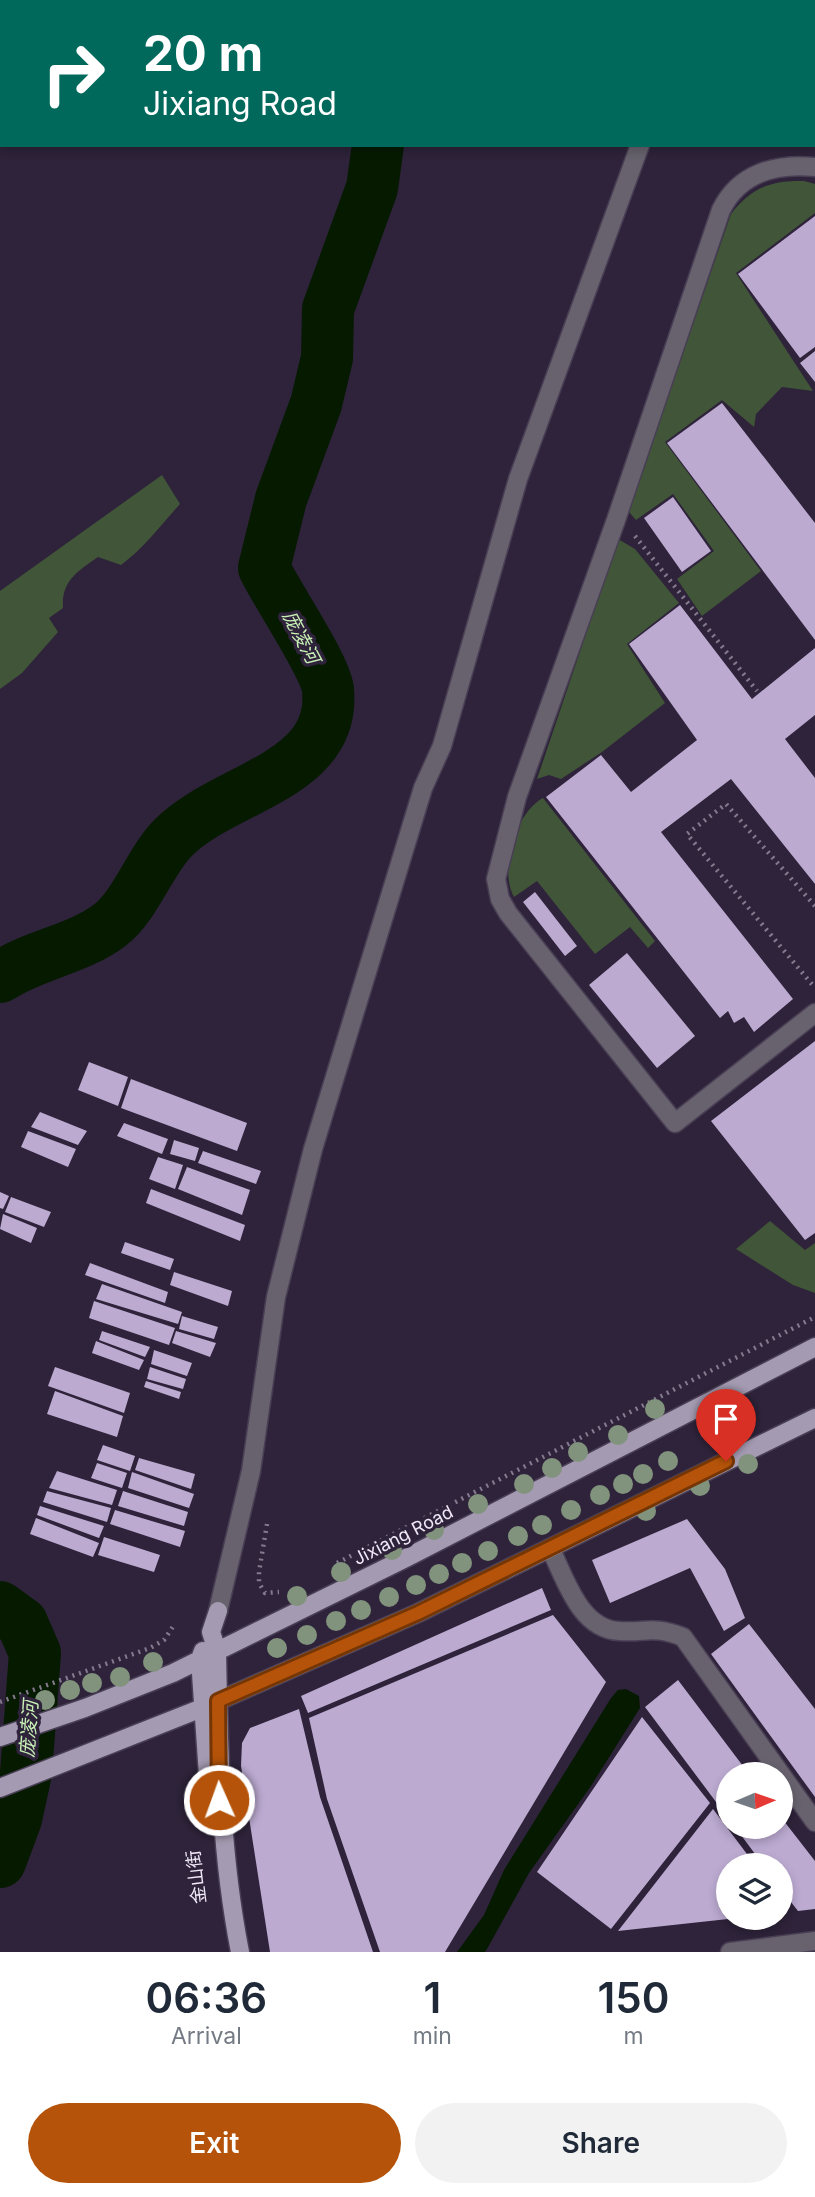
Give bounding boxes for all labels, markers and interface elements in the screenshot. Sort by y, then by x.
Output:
text: 20 m [143,24,263,83]
icon: right [28,28,119,119]
text: Jixiang Road [143,84,337,123]
water label: 庞凌河 [277,606,326,671]
pin [696,1389,756,1461]
icon: arrive [707,1400,745,1438]
street label: Jixiang Road [350,1501,456,1569]
water label: 庞凌河 [16,1696,43,1758]
north arrow [716,1762,793,1839]
map controls [716,1762,793,1930]
position arrow [182,1763,256,1837]
street label: 金山街 [182,1849,210,1905]
button: layers [716,1853,793,1930]
text: 06:36 [146,1972,267,2023]
text: 1 [423,1972,441,2023]
text: 150 [598,1972,669,2023]
text: Arrival [171,2022,242,2050]
text: min [413,2022,452,2050]
text: m [623,2022,644,2050]
button: Exit [28,2103,401,2183]
button: Share [415,2103,787,2183]

